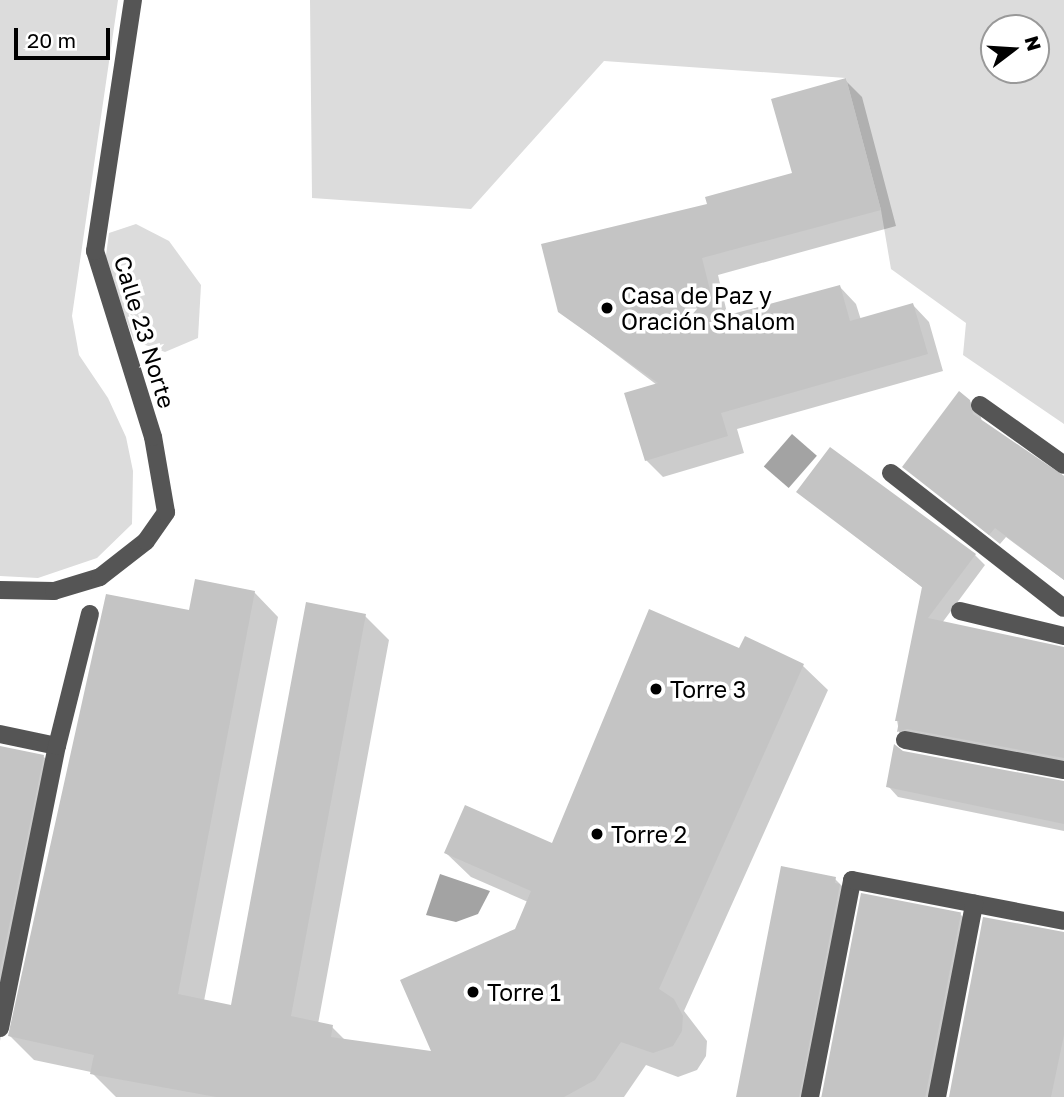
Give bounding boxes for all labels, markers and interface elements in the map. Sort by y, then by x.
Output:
scale bar [18,14,114,58]
north arrow [980,14,1050,84]
text: 20 m [27,27,76,53]
text: N [1021,33,1047,54]
street label: Calle 23 Norte [109,252,181,412]
place label: Casa de Paz y Oración Shalom [621,281,795,335]
marker: Casa de Paz y Oración Shalom [599,300,615,316]
place label: Torre 3 [670,675,746,703]
marker: Torre 3 [648,681,664,697]
place label: Torre 2 [611,820,687,848]
marker: Torre 2 [589,826,605,842]
place label: Torre 1 [487,978,561,1006]
marker: Torre 1 [465,984,481,1000]

